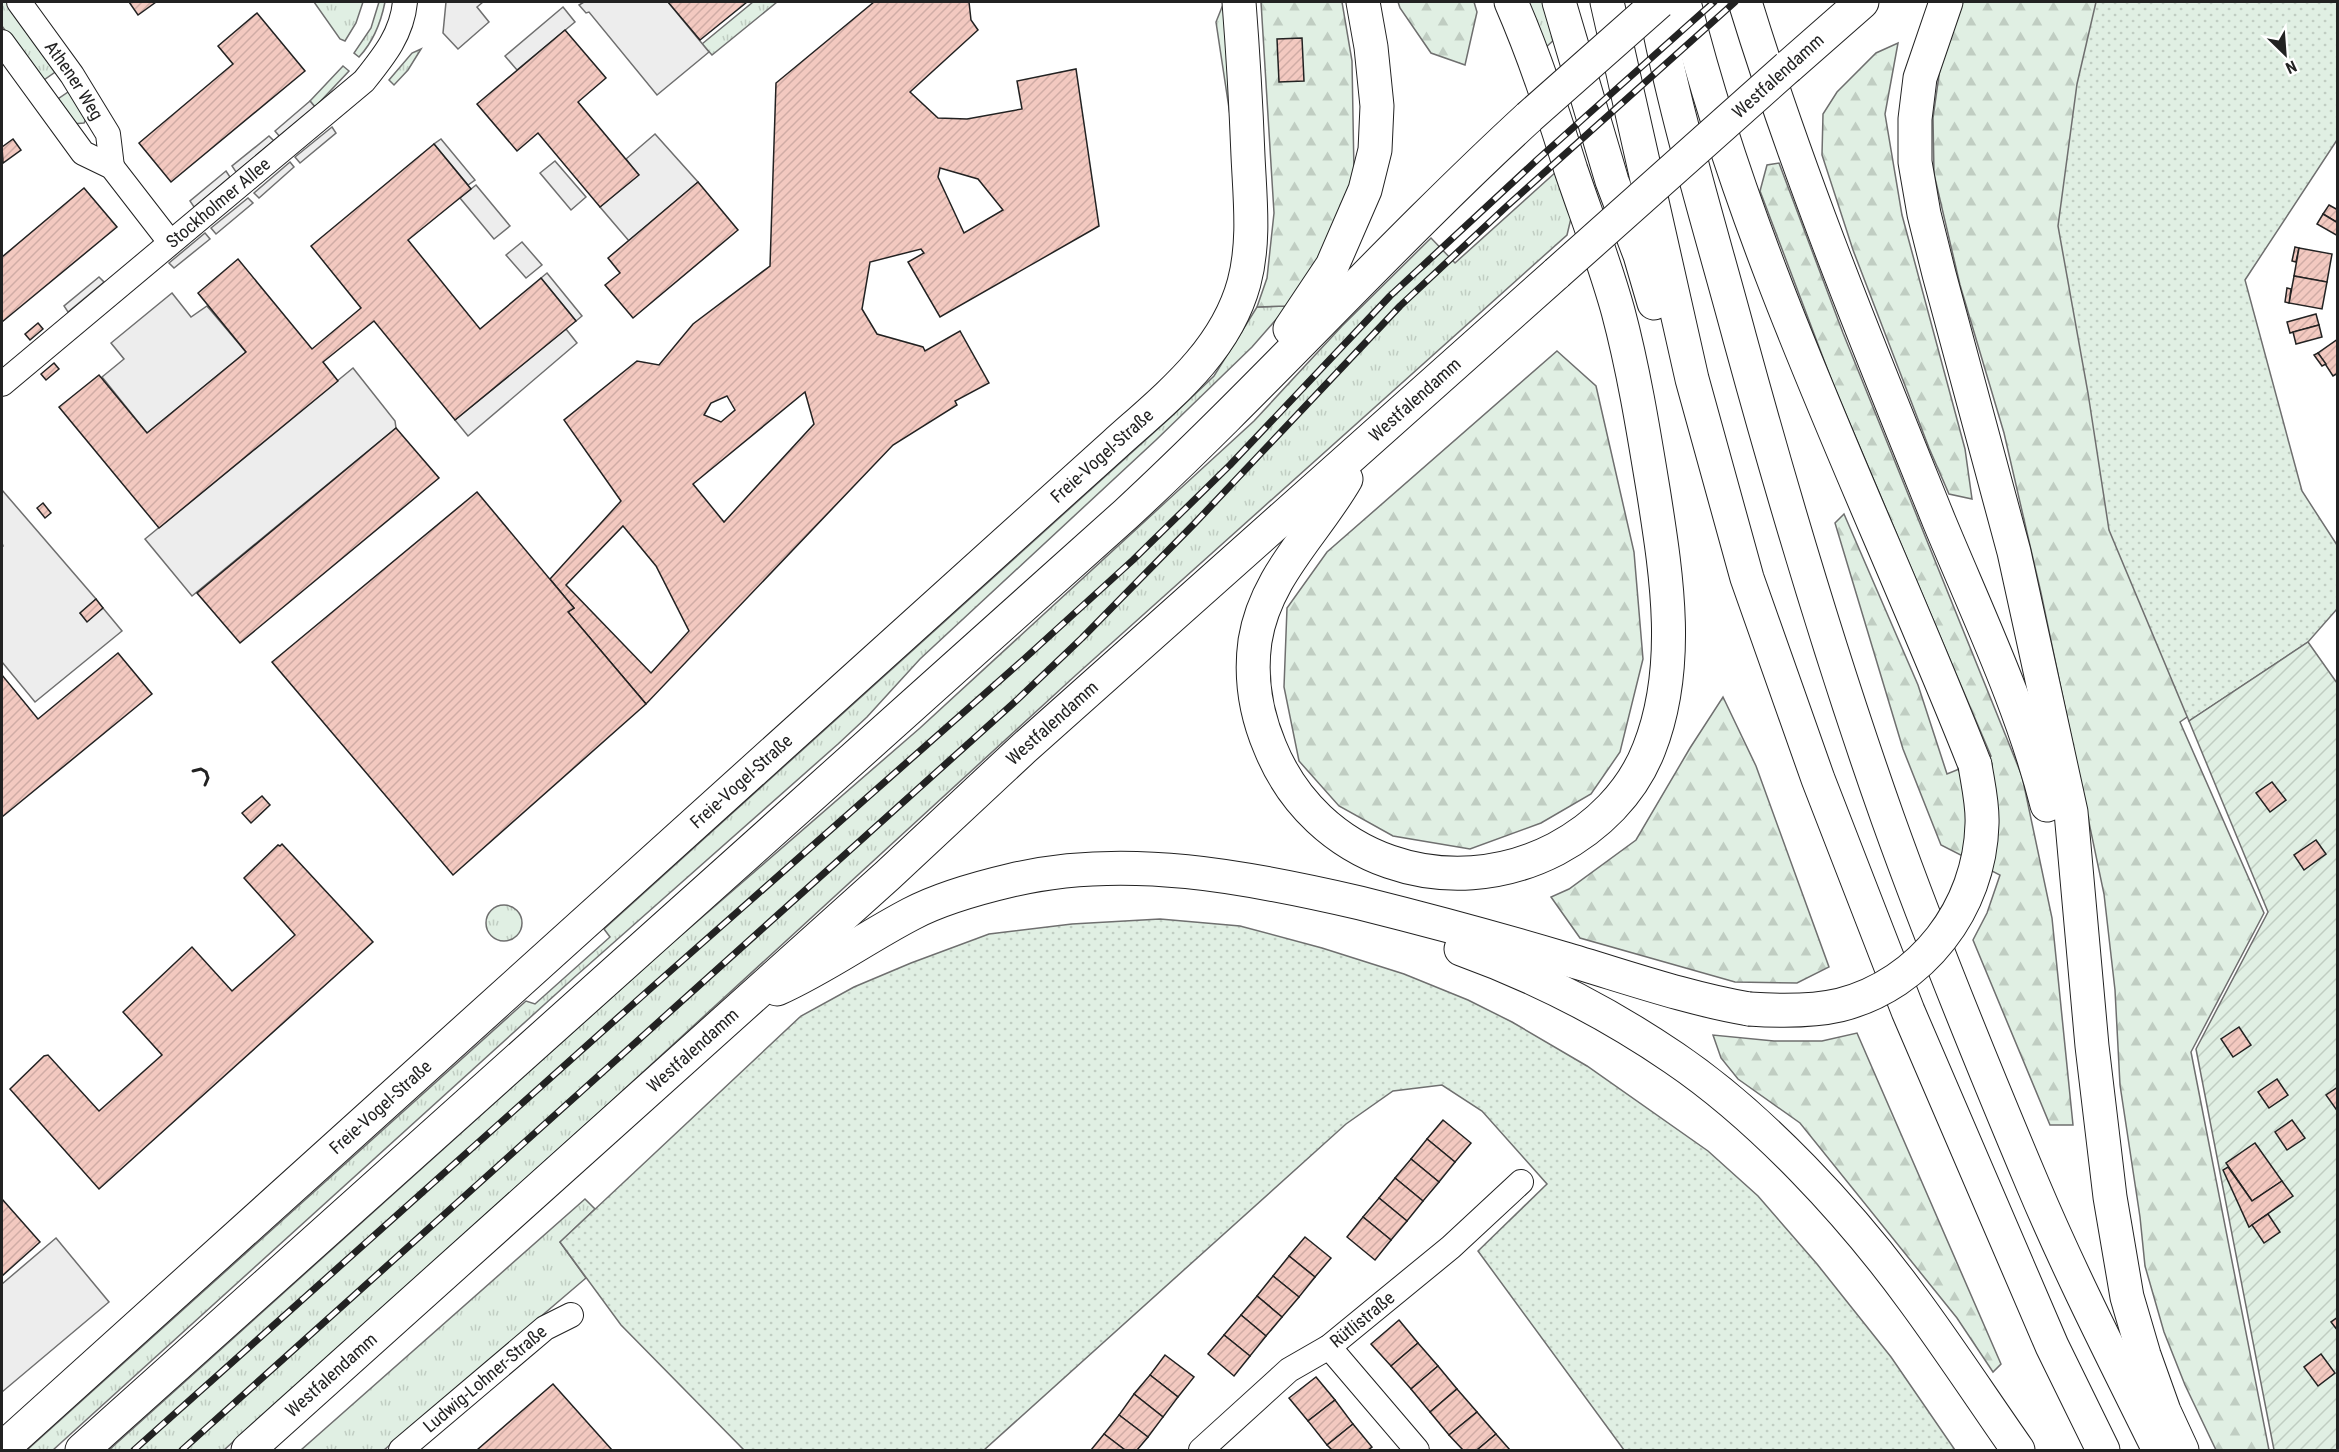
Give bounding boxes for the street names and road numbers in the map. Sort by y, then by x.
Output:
street label: Westfalendamm [1728,29,1828,122]
street label: Athener Weg [41,37,108,124]
street label: Stockholmer Allee [162,153,274,252]
street label: Westfalendamm [1364,353,1465,446]
street label: Freie-Vogel-Straße [1046,404,1157,507]
street label: Westfalendamm [1002,676,1102,769]
street label: Freie-Vogel-Straße [685,730,796,833]
street label: Westfalendamm [642,1003,743,1096]
street label: Freie-Vogel-Straße [325,1055,436,1158]
street label: Rütlistraße [1325,1287,1398,1352]
street label: Ludwig-Lohner-Straße [419,1320,550,1437]
street label: Westfalendamm [281,1328,381,1421]

